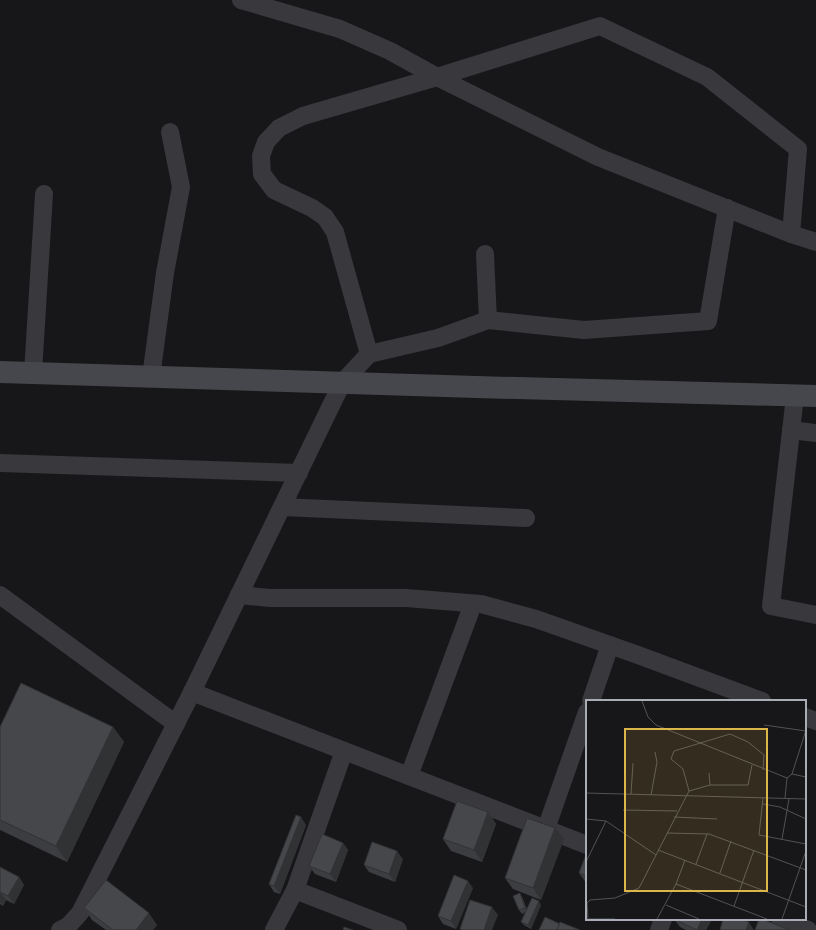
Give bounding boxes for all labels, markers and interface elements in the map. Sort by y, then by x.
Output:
inset map [586,700,806,920]

